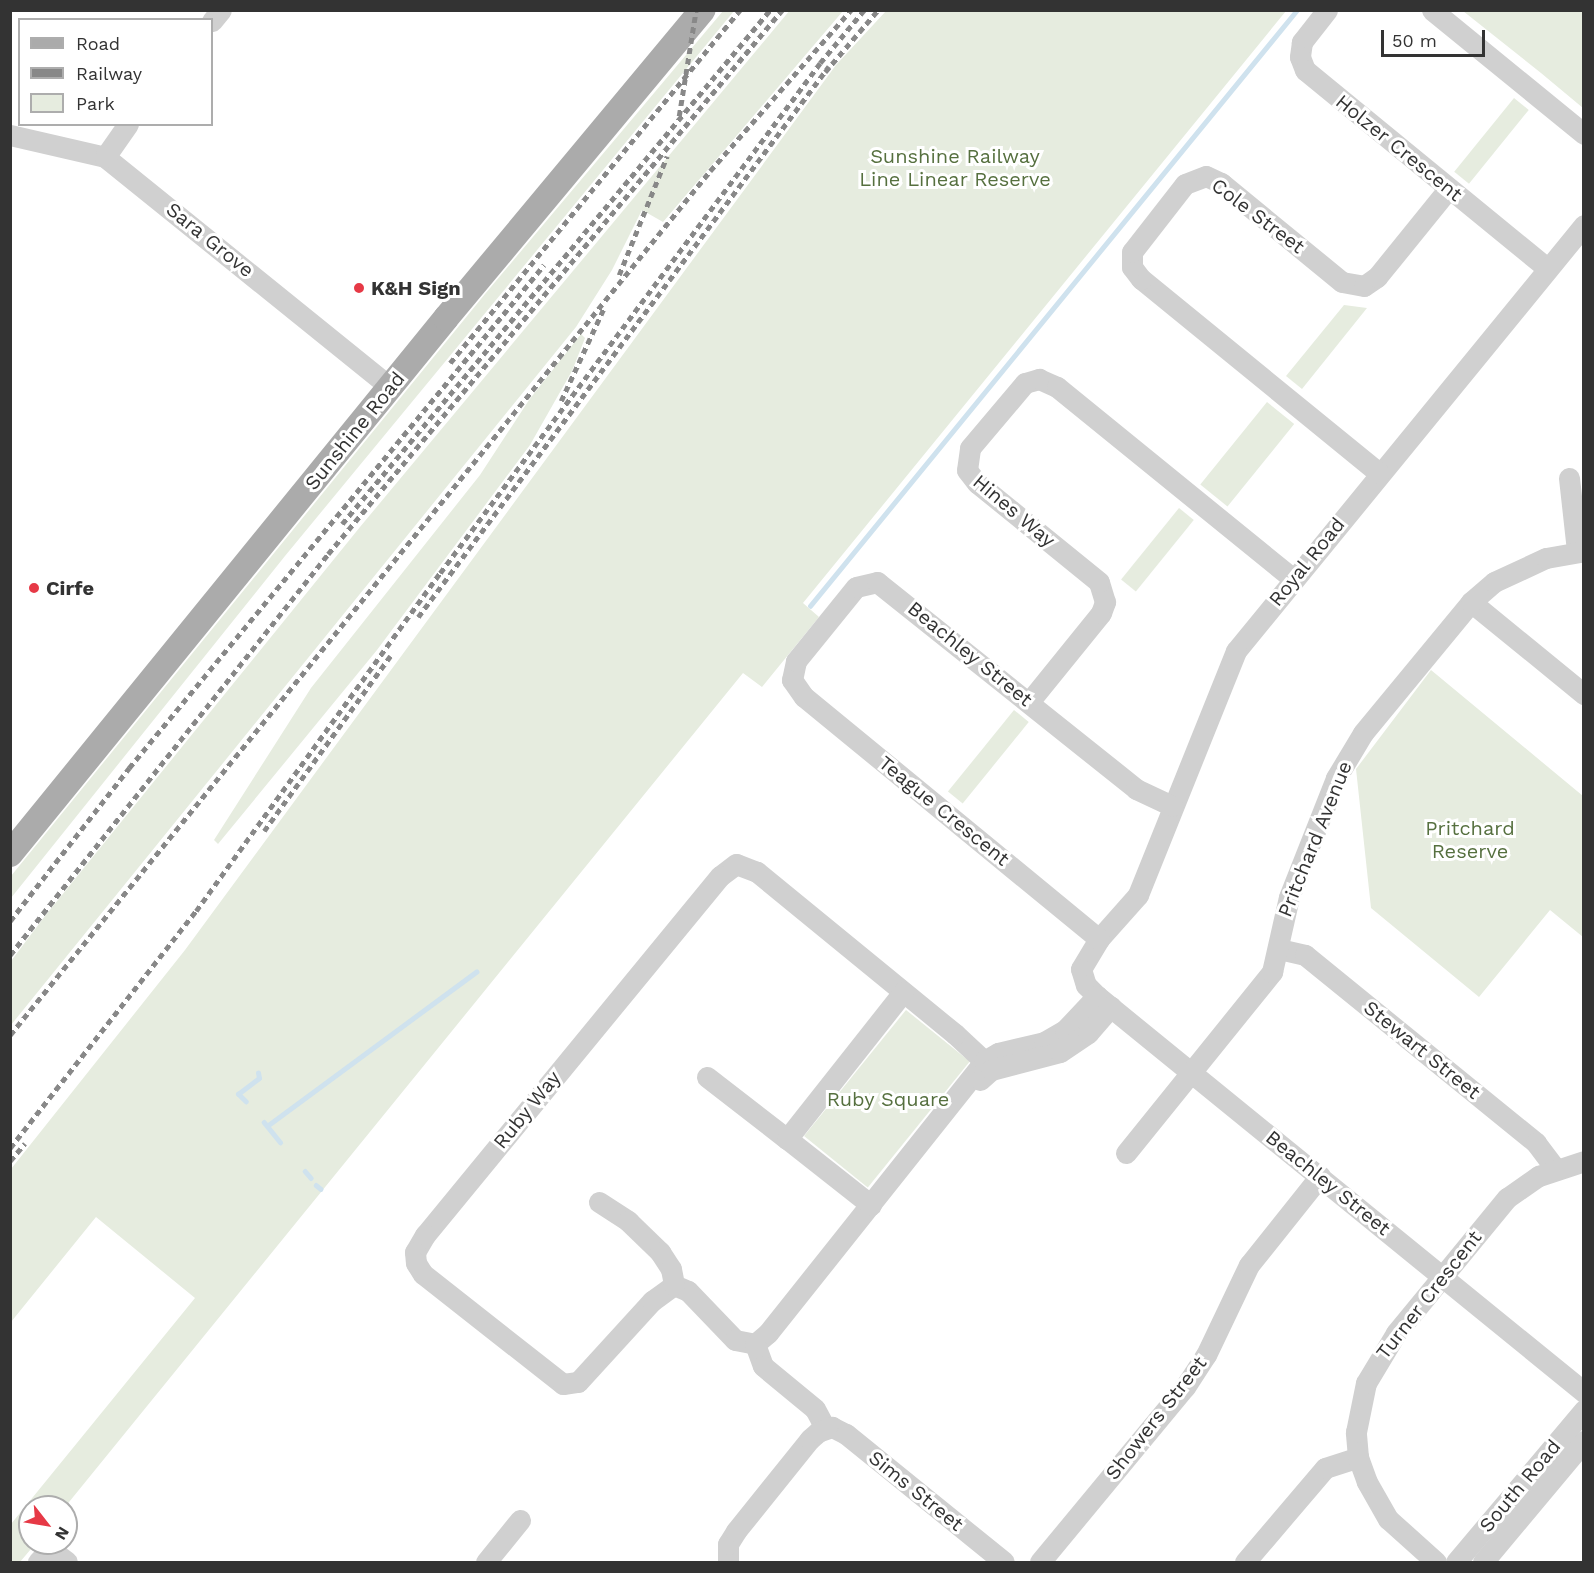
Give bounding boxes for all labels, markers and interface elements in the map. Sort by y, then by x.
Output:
legend [18,18,213,126]
scale bar [1384,18,1488,56]
text: 50 m [1392,30,1437,51]
text: Road [76,33,120,54]
text: Railway [76,63,142,84]
street label: Holzer Crescent [1331,89,1467,207]
text: Park [76,93,115,114]
park label: Sunshine Railway Line Linear Reserve [859,144,1051,191]
street label: Cole Street [1207,173,1309,259]
street label: Sara Grove [161,197,259,283]
place label: K&H Sign [371,276,461,300]
marker: K&H Sign [352,281,366,295]
street label: Sunshine Road [300,367,410,495]
street label: Hines Way [968,469,1060,553]
street label: Royal Road [1264,513,1350,611]
place label: Cirfe [46,576,94,600]
marker: Cirfe [27,581,41,595]
street label: Beachley Street [903,596,1037,712]
street label: Teague Crescent [874,751,1014,871]
street label: Pritchard Avenue [1273,757,1357,921]
park label: Pritchard Reserve [1425,817,1515,864]
street label: Stewart Street [1359,996,1485,1104]
street label: Ruby Way [488,1066,566,1154]
park label: Ruby Square [826,1087,950,1111]
street label: Beachley Street [1261,1125,1395,1241]
street label: Turner Crescent [1371,1226,1487,1364]
street label: Showers Street [1100,1351,1212,1485]
street label: South Road [1474,1435,1566,1537]
street label: Sims Street [864,1446,968,1536]
north arrow [18,1495,78,1555]
text: N [51,1524,73,1543]

